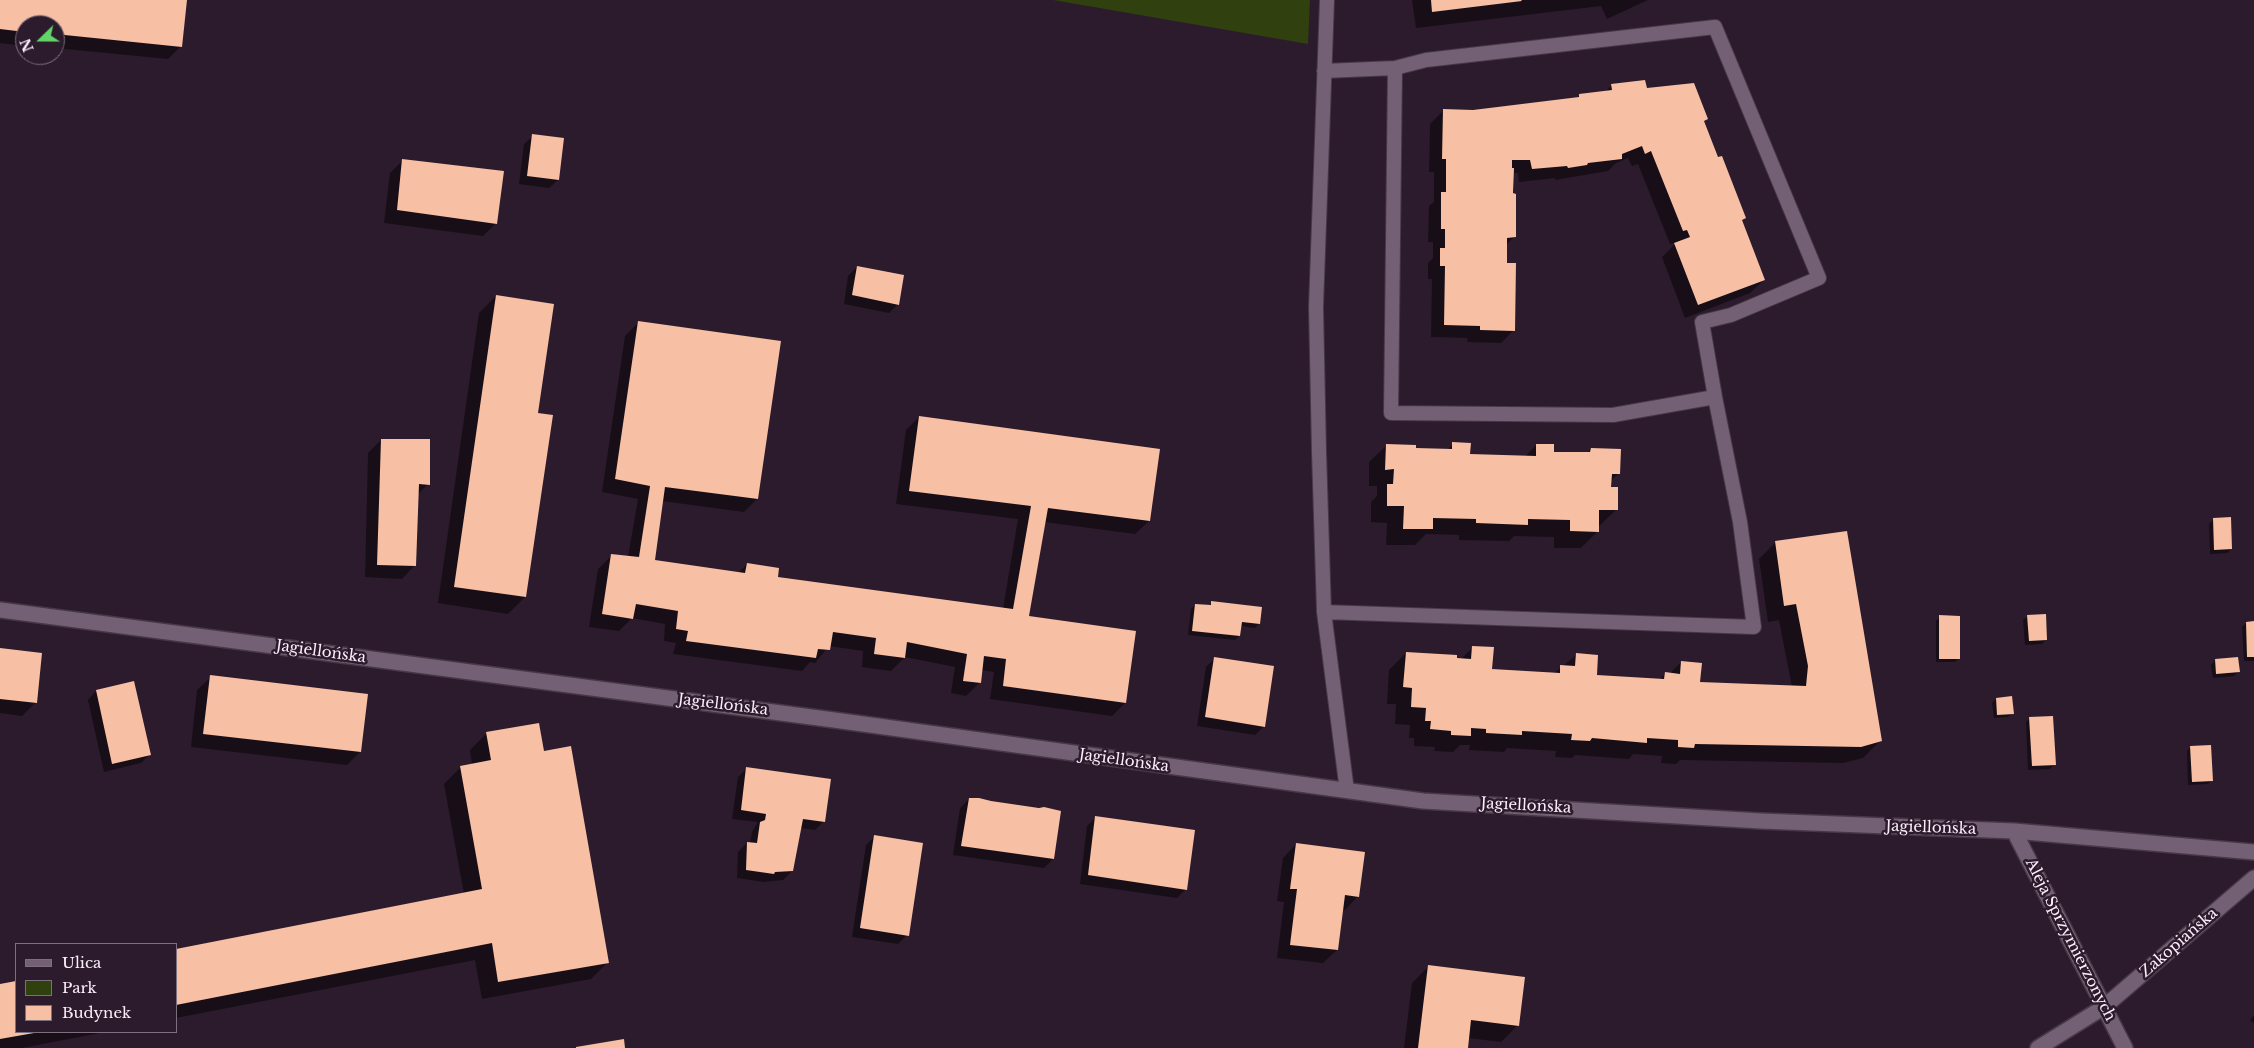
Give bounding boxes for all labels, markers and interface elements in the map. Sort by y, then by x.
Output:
north arrow [15,15,65,65]
text: N [16,36,38,55]
street label: Jagiellońska [275,637,367,667]
street label: Jagiellońska [677,691,769,719]
street label: Jagiellońska [1078,746,1170,776]
street label: Jagiellońska [1480,795,1572,817]
street label: Jagiellońska [1885,817,1977,839]
street label: Aleja Sprzymierzonych [2021,856,2119,1024]
street label: Zakopiańska [2137,904,2221,982]
legend [15,943,178,1033]
text: Ulica [62,953,101,972]
text: Park [62,978,97,997]
text: Budynek [62,1003,131,1022]

